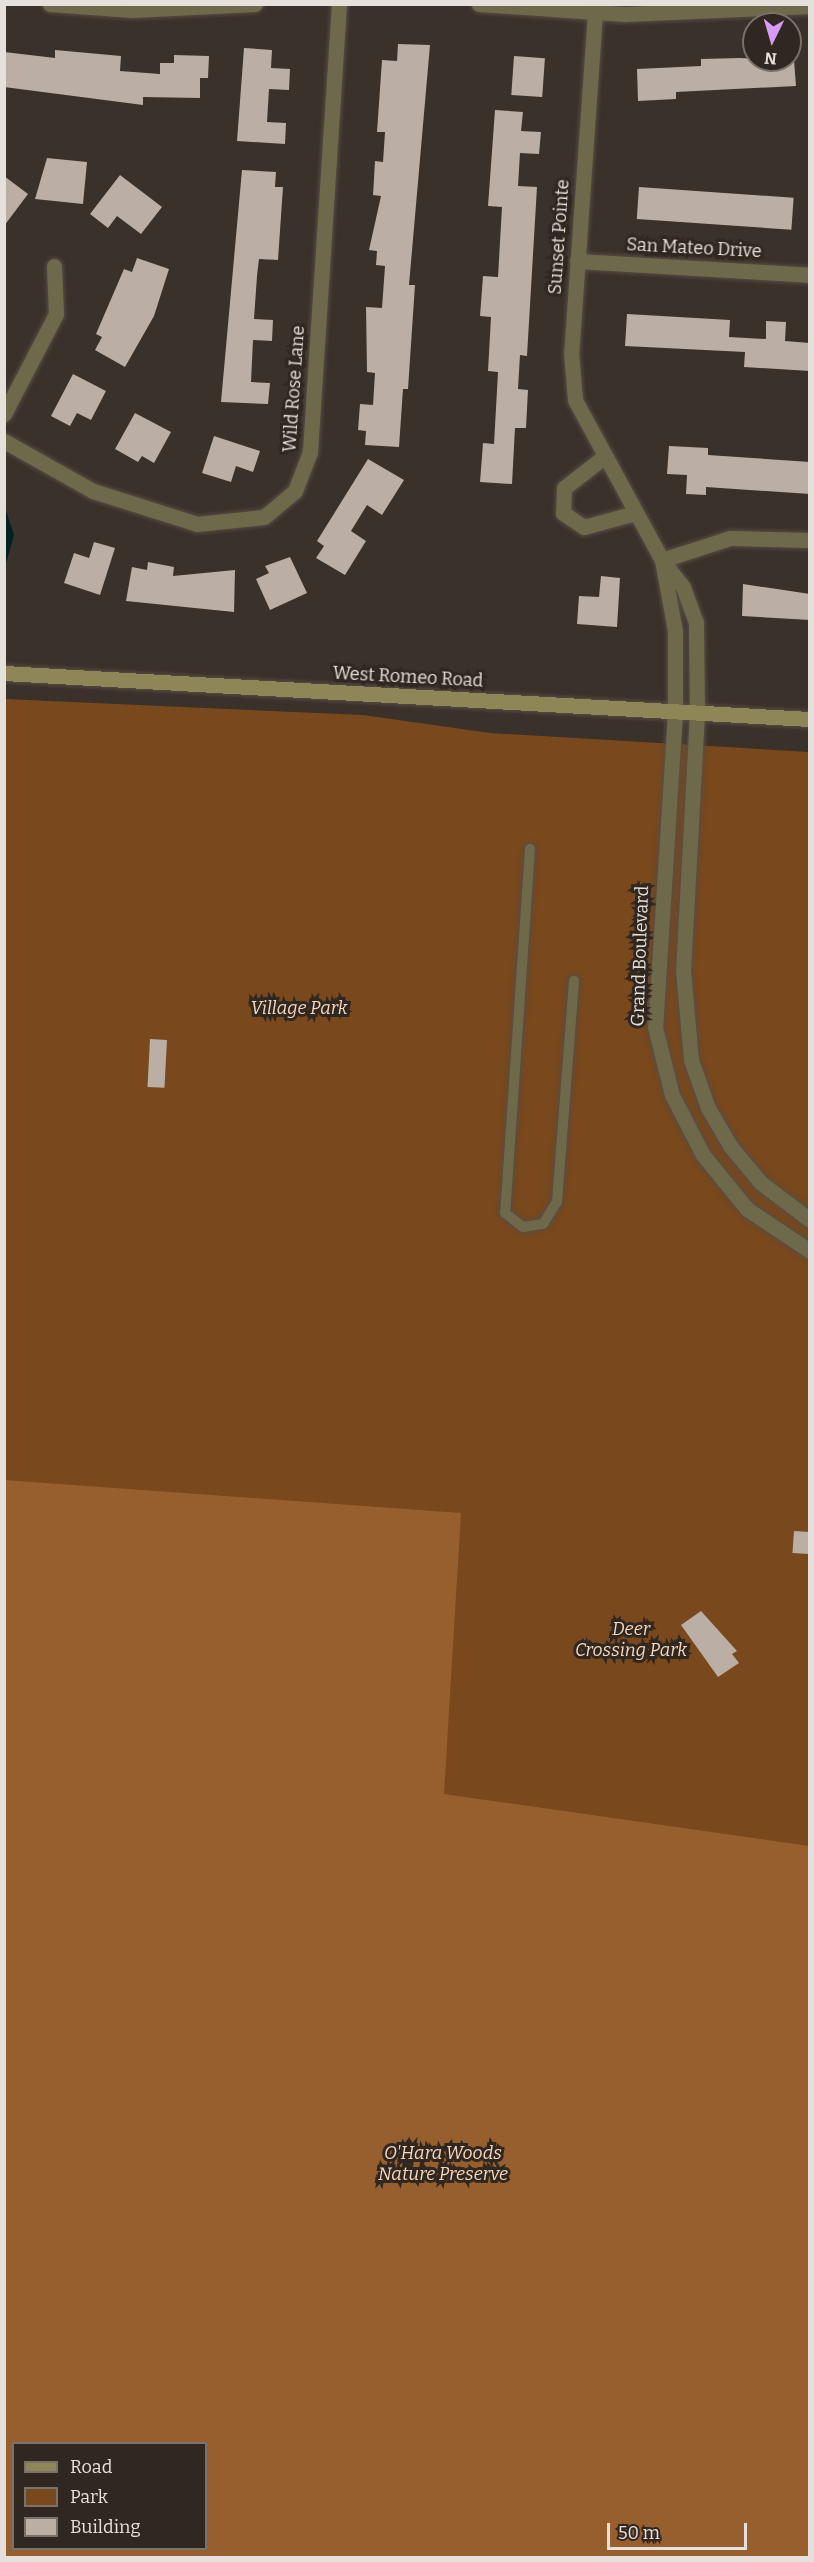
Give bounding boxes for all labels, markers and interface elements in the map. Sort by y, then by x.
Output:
north arrow [742,12,802,72]
text: N [764,48,778,68]
street label: Sunset Pointe [544,179,574,295]
street label: San Mateo Drive [626,234,762,262]
street label: Wild Rose Lane [279,325,309,453]
street label: West Romeo Road [332,662,484,692]
street label: Grand Boulevard [627,885,653,1027]
park label: Village Park [250,997,348,1019]
park label: Deer Crossing Park [575,1619,687,1662]
park label: O'Hara Woods Nature Preserve [378,2143,508,2186]
legend [12,2442,207,2550]
text: Road [70,2456,112,2478]
text: Park [70,2486,108,2508]
scale bar [610,2511,750,2549]
text: Building [70,2516,141,2538]
text: 50 m [618,2522,660,2544]

